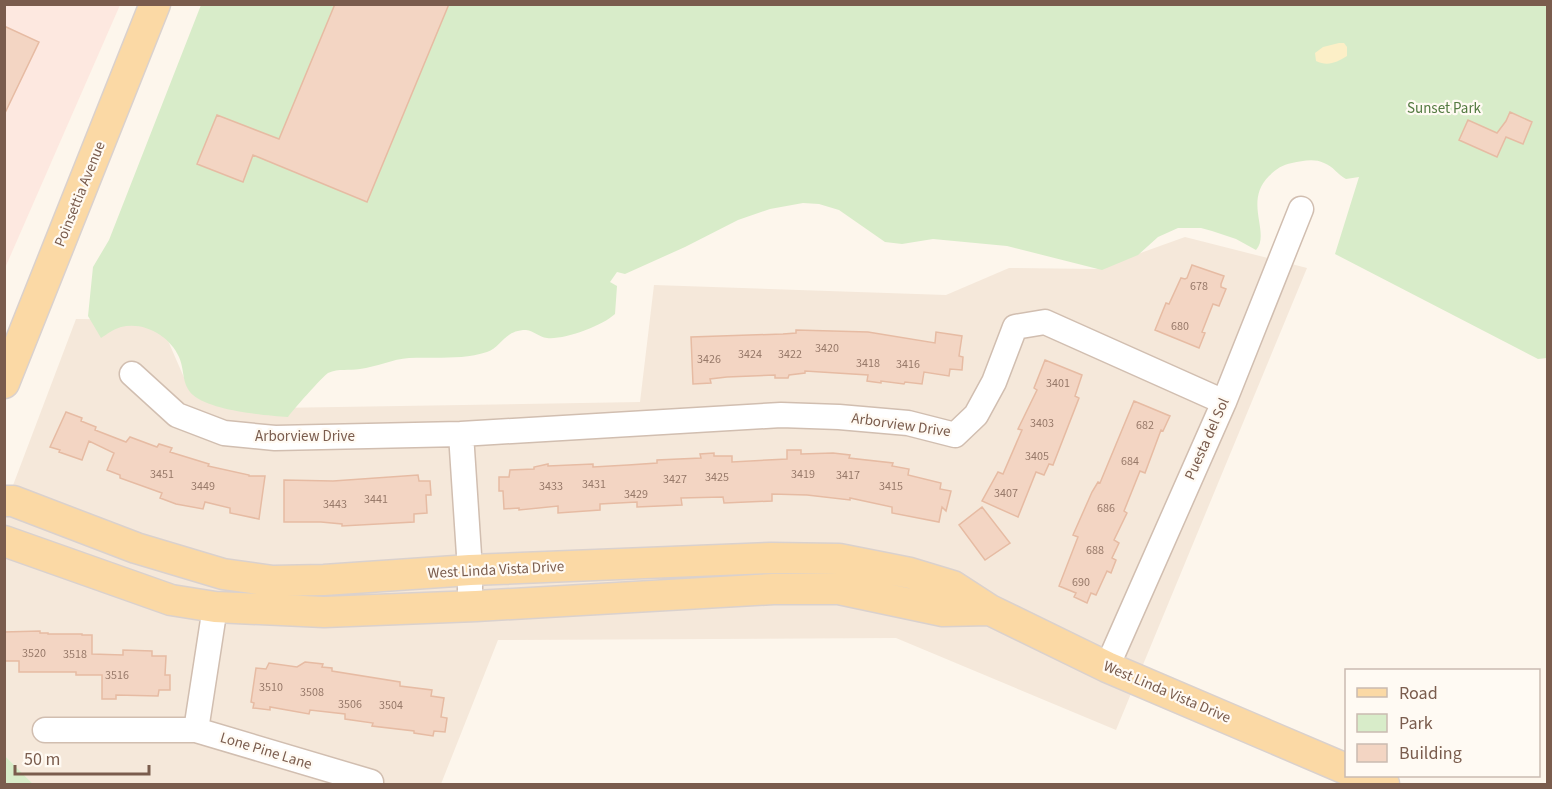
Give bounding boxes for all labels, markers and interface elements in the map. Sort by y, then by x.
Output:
park label: Sunset Park [1407,98,1482,119]
street label: Poinsettia Avenue [49,138,111,250]
house number: 678 [1190,278,1208,295]
house number: 680 [1171,318,1189,335]
house number: 3420 [815,340,839,357]
house number: 3424 [738,346,762,363]
house number: 3422 [778,346,802,363]
house number: 3426 [697,351,721,368]
house number: 3418 [856,355,880,372]
house number: 3416 [896,356,920,373]
house number: 3401 [1046,375,1070,392]
street label: Puesta del Sol [1180,394,1235,483]
street label: Arborview Drive [850,408,952,442]
house number: 3403 [1030,415,1054,432]
house number: 682 [1136,417,1154,434]
street label: Arborview Drive [255,426,355,447]
house number: 3405 [1025,448,1049,465]
house number: 684 [1121,453,1139,470]
house number: 3451 [150,466,174,483]
house number: 3419 [791,466,815,483]
house number: 3417 [836,467,860,484]
house number: 3425 [705,469,729,486]
house number: 3427 [663,471,687,488]
house number: 3431 [582,476,606,493]
house number: 3449 [191,478,215,495]
house number: 3433 [539,478,563,495]
house number: 3415 [879,478,903,495]
house number: 3407 [994,485,1018,502]
house number: 3429 [624,486,648,503]
house number: 3441 [364,491,388,508]
house number: 3443 [323,496,347,513]
house number: 686 [1097,500,1115,517]
house number: 688 [1086,542,1104,559]
street label: West Linda Vista Drive [427,556,565,584]
house number: 690 [1072,574,1090,591]
house number: 3520 [22,645,46,662]
house number: 3518 [63,646,87,663]
street label: West Linda Vista Drive [1100,656,1234,728]
house number: 3516 [105,667,129,684]
legend [1345,669,1540,777]
house number: 3510 [259,679,283,696]
text: Road [1399,681,1438,706]
house number: 3508 [300,684,324,701]
house number: 3506 [338,696,362,713]
house number: 3504 [379,697,403,714]
text: Park [1399,711,1433,736]
street label: Lone Pine Lane [217,727,315,775]
scale bar [15,738,148,776]
text: Building [1399,741,1462,766]
text: 50 m [24,747,60,772]

